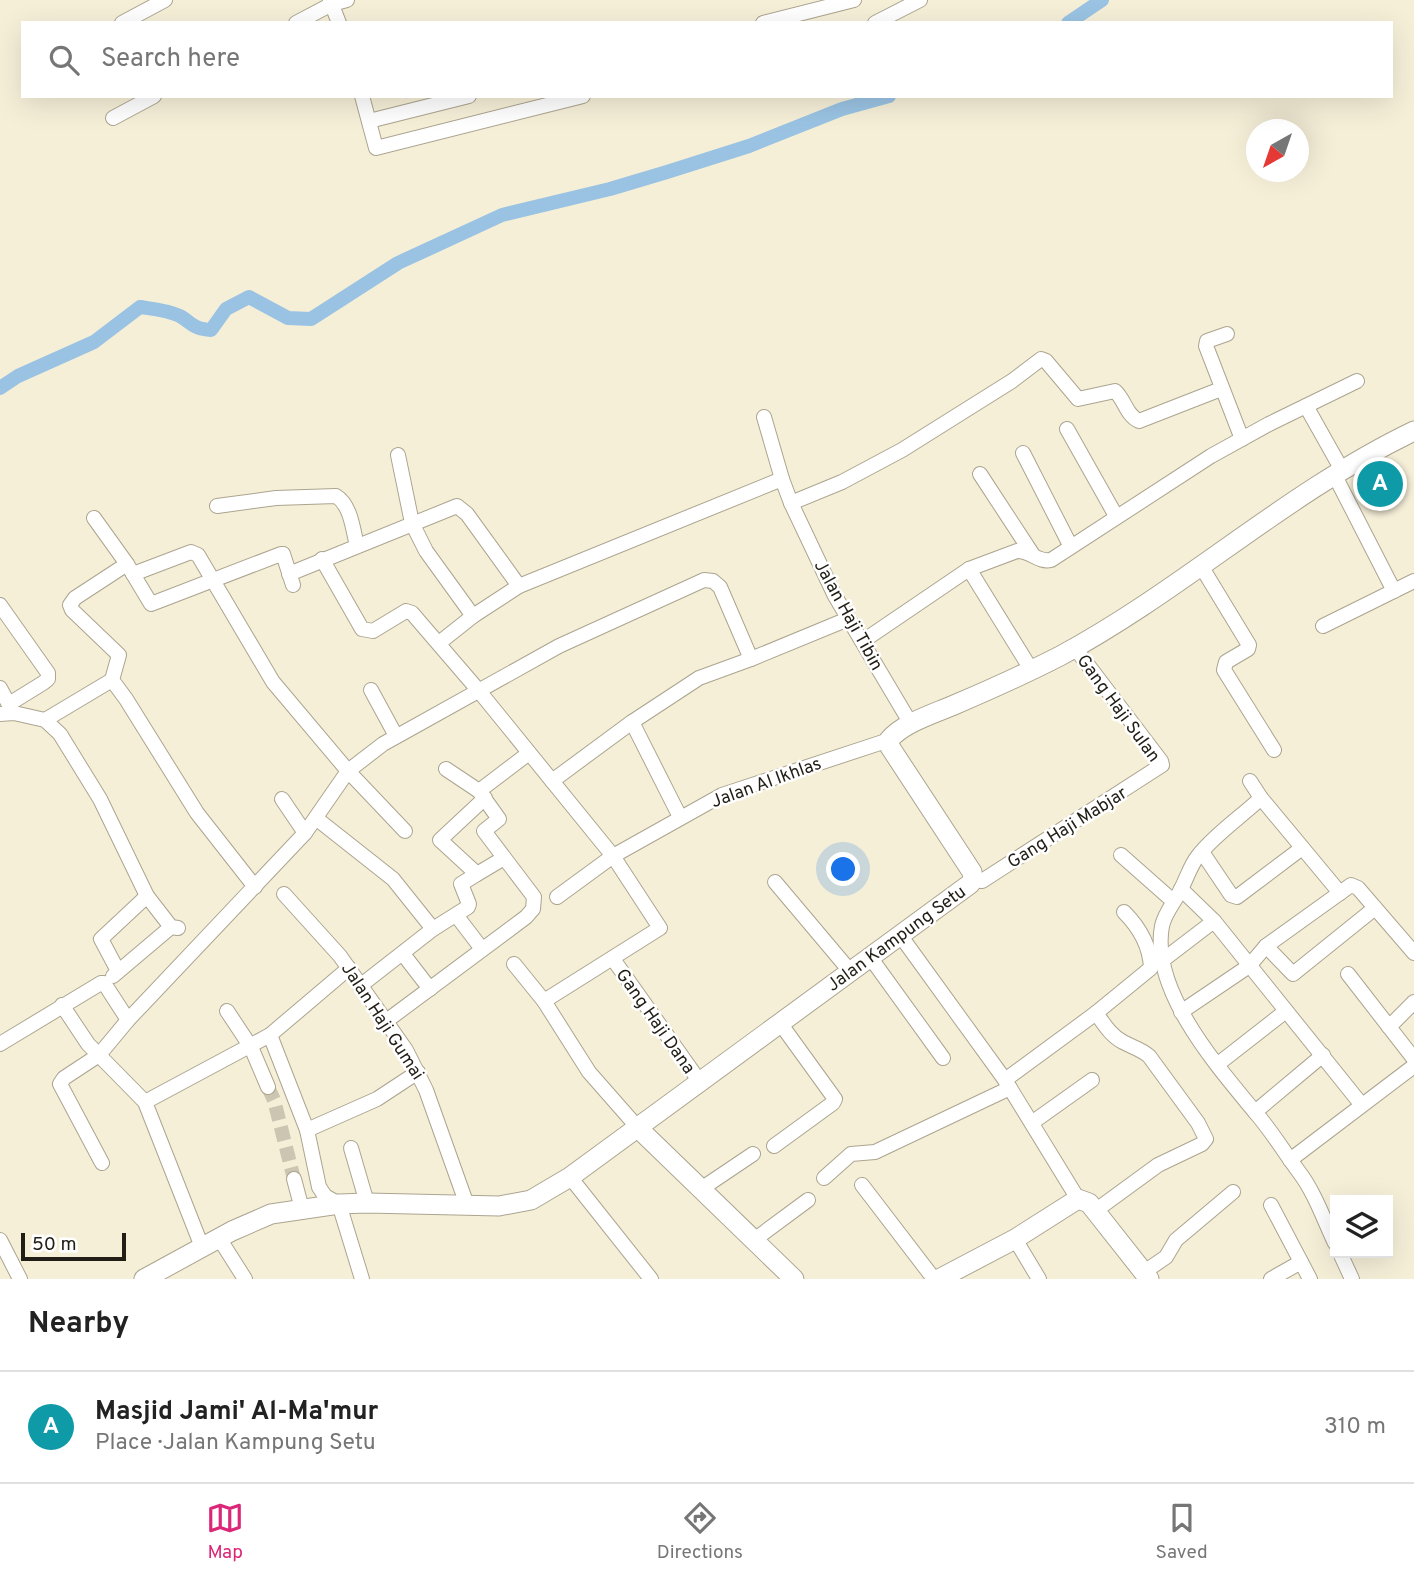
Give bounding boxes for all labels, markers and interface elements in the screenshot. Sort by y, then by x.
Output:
search box [21,21,1393,98]
icon: search [45,41,83,79]
text: Search here [101,43,240,76]
north arrow [1246,119,1309,182]
pin: A [1357,458,1403,510]
street label: Jalan Haji Tibin [808,556,887,675]
street label: Gang Haji Sulan [1071,650,1165,767]
street label: Jalan Al Ikhlas [708,753,825,814]
street label: Gang Haji Mabjar [1004,782,1132,874]
your location [826,852,860,886]
street label: Jalan Kampung Setu [823,881,971,997]
street label: Jalan Haji Gumai [335,959,428,1085]
street label: Gang Haji Dana [610,965,700,1079]
map controls [1330,1195,1393,1258]
button: layers [1330,1195,1393,1258]
scale bar [21,1230,126,1262]
text: 50 m [32,1233,77,1257]
text: Nearby [28,1306,129,1343]
text: Masjid Jami' Al-Ma'mur [95,1396,378,1429]
text: A [43,1413,59,1442]
text: 310 m [1324,1413,1386,1442]
text: Place · Jalan Kampung Setu [95,1429,376,1458]
tab: Map [206,1499,244,1565]
tab: Directions [657,1499,743,1565]
tab: Saved [1156,1499,1208,1565]

